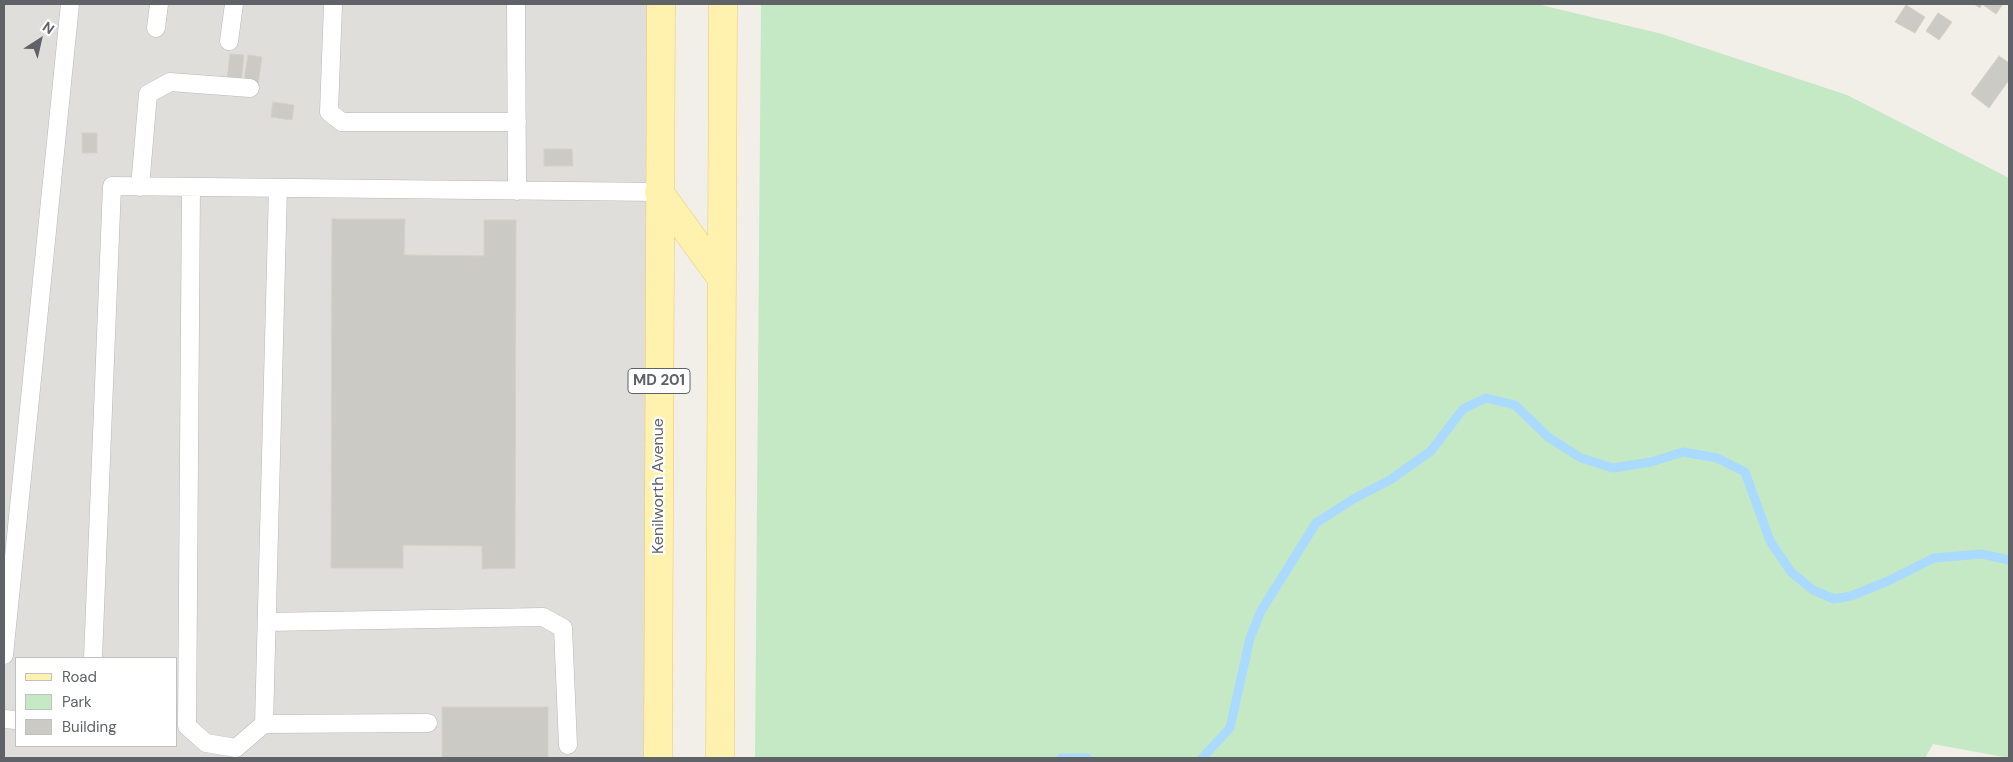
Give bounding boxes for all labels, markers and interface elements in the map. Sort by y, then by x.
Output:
north arrow [15,15,65,65]
text: N [39,17,58,38]
road number: MD 201 [628,368,690,394]
street label: Kenilworth Avenue [649,418,669,554]
legend [15,657,178,747]
text: Road [62,667,97,687]
text: Park [62,692,92,712]
text: Building [62,717,117,737]

